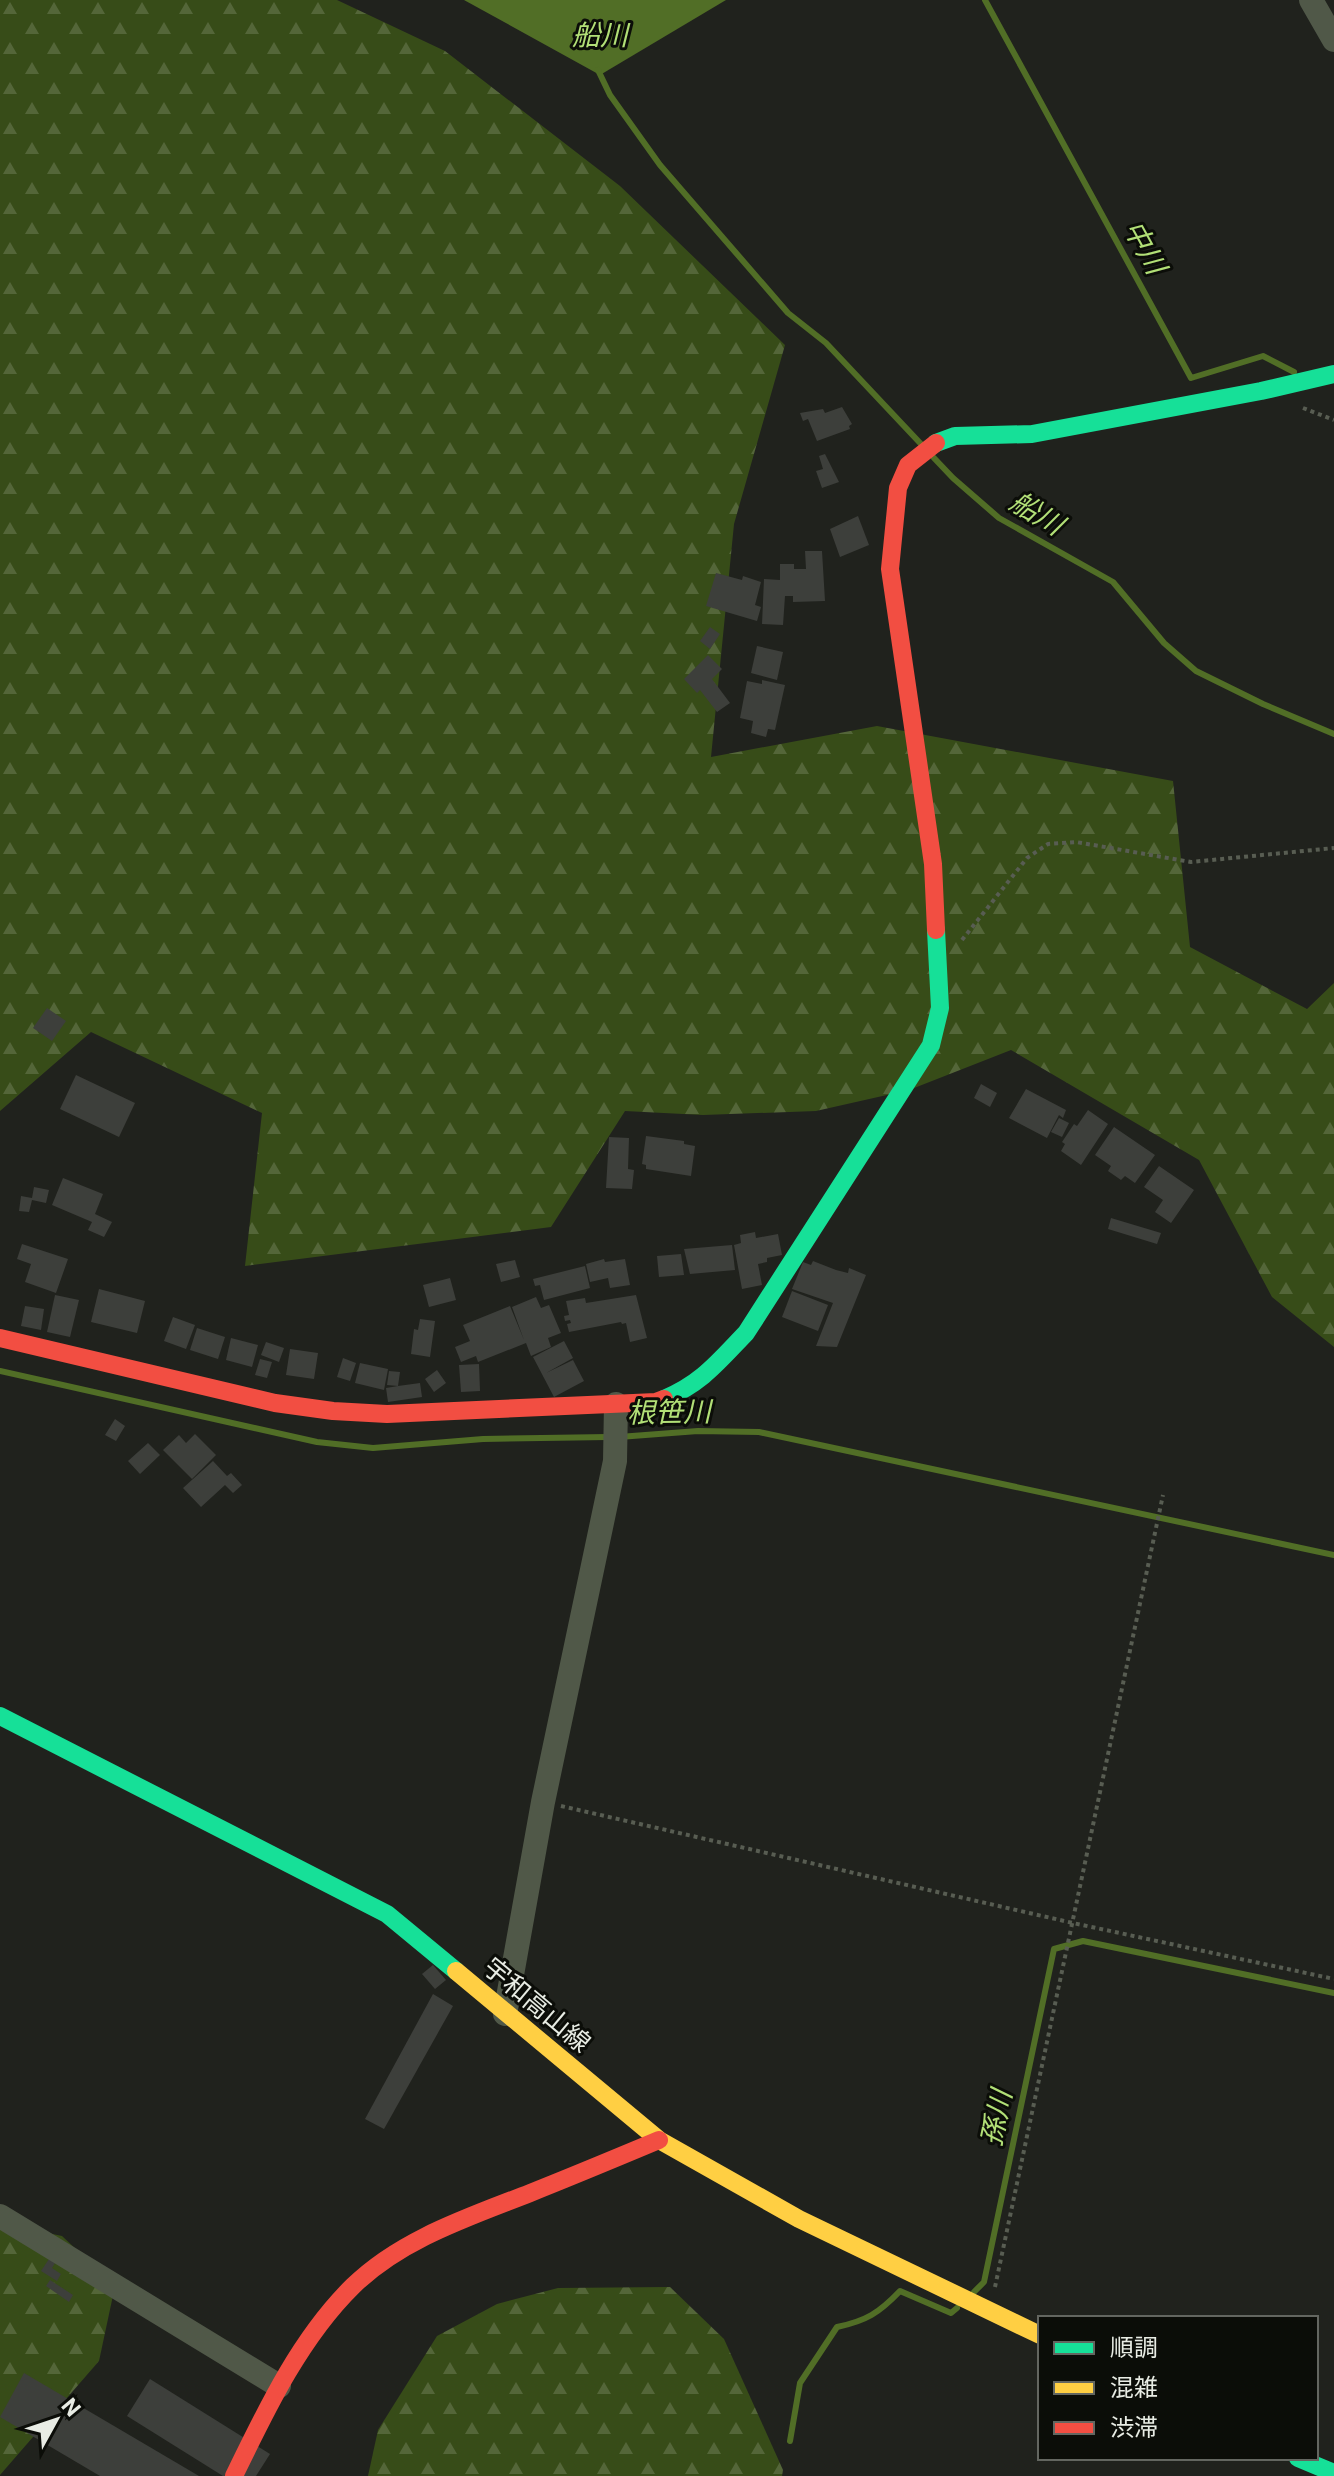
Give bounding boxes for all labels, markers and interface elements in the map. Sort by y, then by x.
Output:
water label: 船川 [572,19,631,52]
water label: 中川 [1117,215,1174,282]
water label: 船川 [1004,485,1072,544]
water label: 根笹川 [627,1395,714,1430]
street label: 宇和高山線 [478,1952,596,2058]
water label: 孫川 [975,2084,1019,2149]
legend [1038,2316,1318,2460]
text: 順調 [1110,2334,1158,2362]
text: 混雑 [1110,2374,1158,2402]
north arrow [16,2380,96,2460]
text: N [56,2393,86,2421]
text: 渋滞 [1110,2414,1158,2442]

